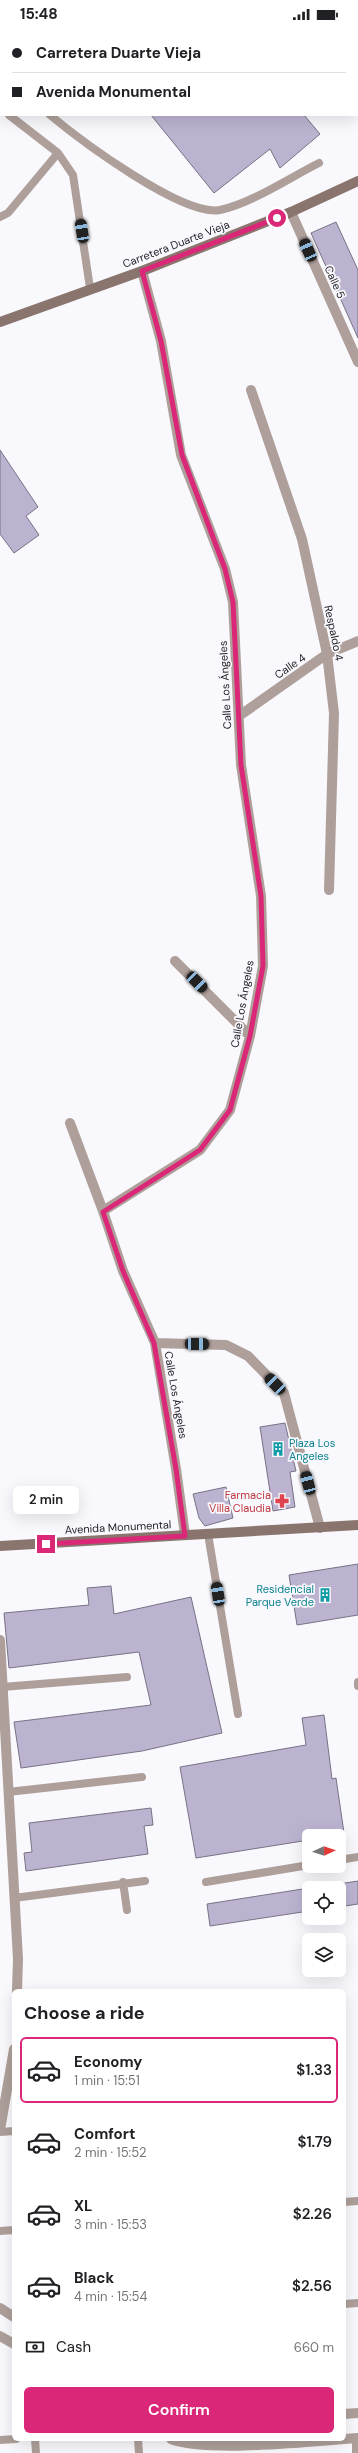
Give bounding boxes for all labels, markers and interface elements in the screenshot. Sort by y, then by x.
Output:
text: 15:48 [20,4,58,24]
text: Carretera Duarte Vieja [36,43,201,63]
text: Avenida Monumental [36,82,191,102]
route start [268,209,286,227]
street label: Carretera Duarte Vieja [121,217,231,271]
car [74,218,90,244]
car [298,237,318,263]
street label: Calle 5 [322,263,349,301]
street label: Respaldo 4 [321,604,347,662]
street label: Calle Los Ángeles [216,640,234,730]
street label: Calle 4 [272,650,308,682]
street label: Calle Los Ángeles [227,959,257,1049]
car [184,969,210,995]
car [185,1338,209,1350]
street label: Calle Los Ángeles [161,1350,191,1440]
car [262,1371,288,1397]
place label: Plaza Los Angeles [289,1436,335,1463]
building icon: Plaza Los Angeles [270,1441,286,1457]
car [299,1470,317,1496]
callout: 2 min [13,1486,79,1514]
place label: Farmacia Villa Claudia [209,1488,271,1515]
text: 2 min [29,1491,63,1508]
pharmacy icon: Farmacia Villa Claudia [274,1493,290,1509]
street label: Avenida Monumental [64,1517,172,1537]
route end [37,1535,55,1553]
car [210,1581,226,1607]
place label: Residencial Parque Verde [246,1582,314,1609]
building icon: Residencial Parque Verde [317,1587,333,1603]
north arrow [302,1829,346,1873]
map controls [302,1829,346,1977]
button: locate [302,1881,346,1925]
button: layers [302,1933,346,1977]
text: Choose a ride [24,2001,145,2025]
icon: car [26,2052,62,2088]
text: Economy [74,2052,142,2072]
text: $1.33 [296,2060,332,2080]
text: 1 min · 15:51 [74,2072,140,2089]
icon: car [26,2124,62,2160]
text: Comfort [74,2124,135,2144]
text: $1.79 [297,2132,332,2152]
text: 2 min · 15:52 [74,2144,146,2161]
icon: car [26,2196,62,2232]
text: XL [74,2196,92,2216]
text: $2.26 [293,2204,332,2224]
text: 3 min · 15:53 [74,2216,147,2233]
icon: car [26,2268,62,2304]
text: Black [74,2268,114,2288]
text: $2.56 [292,2276,332,2296]
text: 4 min · 15:54 [74,2288,147,2305]
icon: cash [24,2336,46,2358]
text: Cash [56,2337,91,2357]
text: 660 m [294,2339,334,2356]
button: Confirm [24,2387,334,2433]

